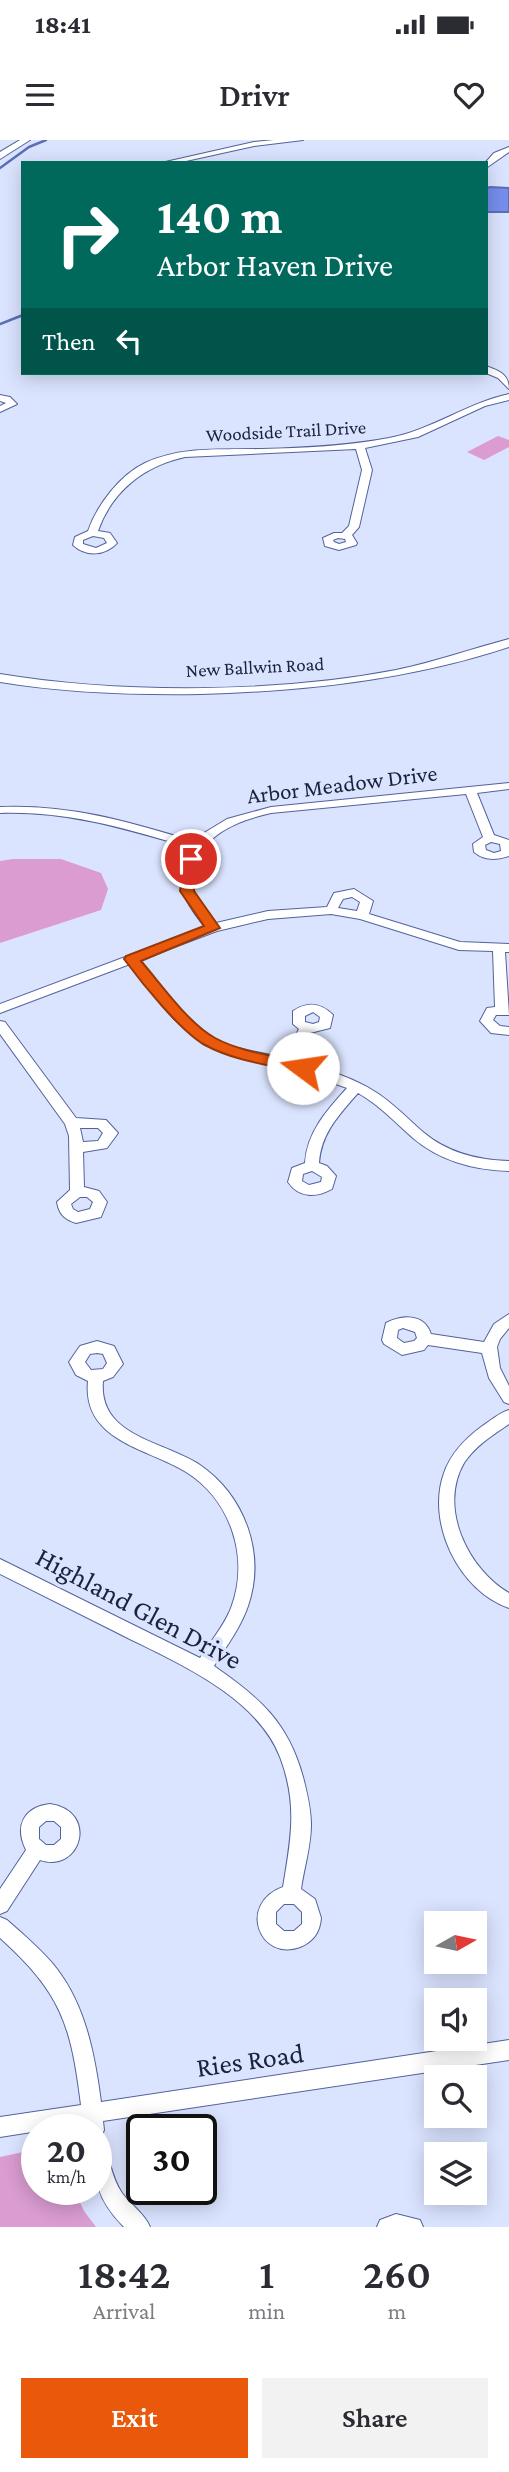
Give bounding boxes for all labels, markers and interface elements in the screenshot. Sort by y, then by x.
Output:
text: 18:41 [35,10,91,39]
icon: menu [21,76,59,114]
icon: heart [450,76,488,114]
text: Drivr [219,77,290,113]
icon: right [42,189,133,280]
text: 140 m [157,189,282,244]
text: Arbor Haven Drive [157,247,393,283]
icon: left [110,322,148,360]
text: Then [42,327,96,356]
street label: Woodside Trail Drive [205,416,367,446]
street label: New Ballwin Road [185,653,325,681]
street label: Arbor Meadow Drive [245,759,439,809]
pin [161,829,221,889]
icon: arrive [172,840,210,878]
position arrow [266,1031,340,1105]
street label: Highland Glen Drive [31,1541,247,1675]
north arrow [424,1911,486,1974]
map controls [424,1911,487,2205]
button: sound [424,1988,487,2051]
street label: Ries Road [194,2037,306,2083]
button: search [424,2065,487,2128]
speed limit sign: 30 [126,2114,217,2205]
text: 20 [47,2131,86,2170]
button: layers [424,2142,487,2205]
text: km/h [47,2167,86,2187]
text: 18:42 [78,2250,170,2297]
text: 1 [259,2250,274,2297]
text: 260 [363,2250,431,2297]
text: Arrival [93,2298,155,2324]
text: min [248,2298,285,2324]
text: m [388,2298,406,2324]
button: Exit [21,2378,248,2458]
button: Share [262,2378,488,2458]

